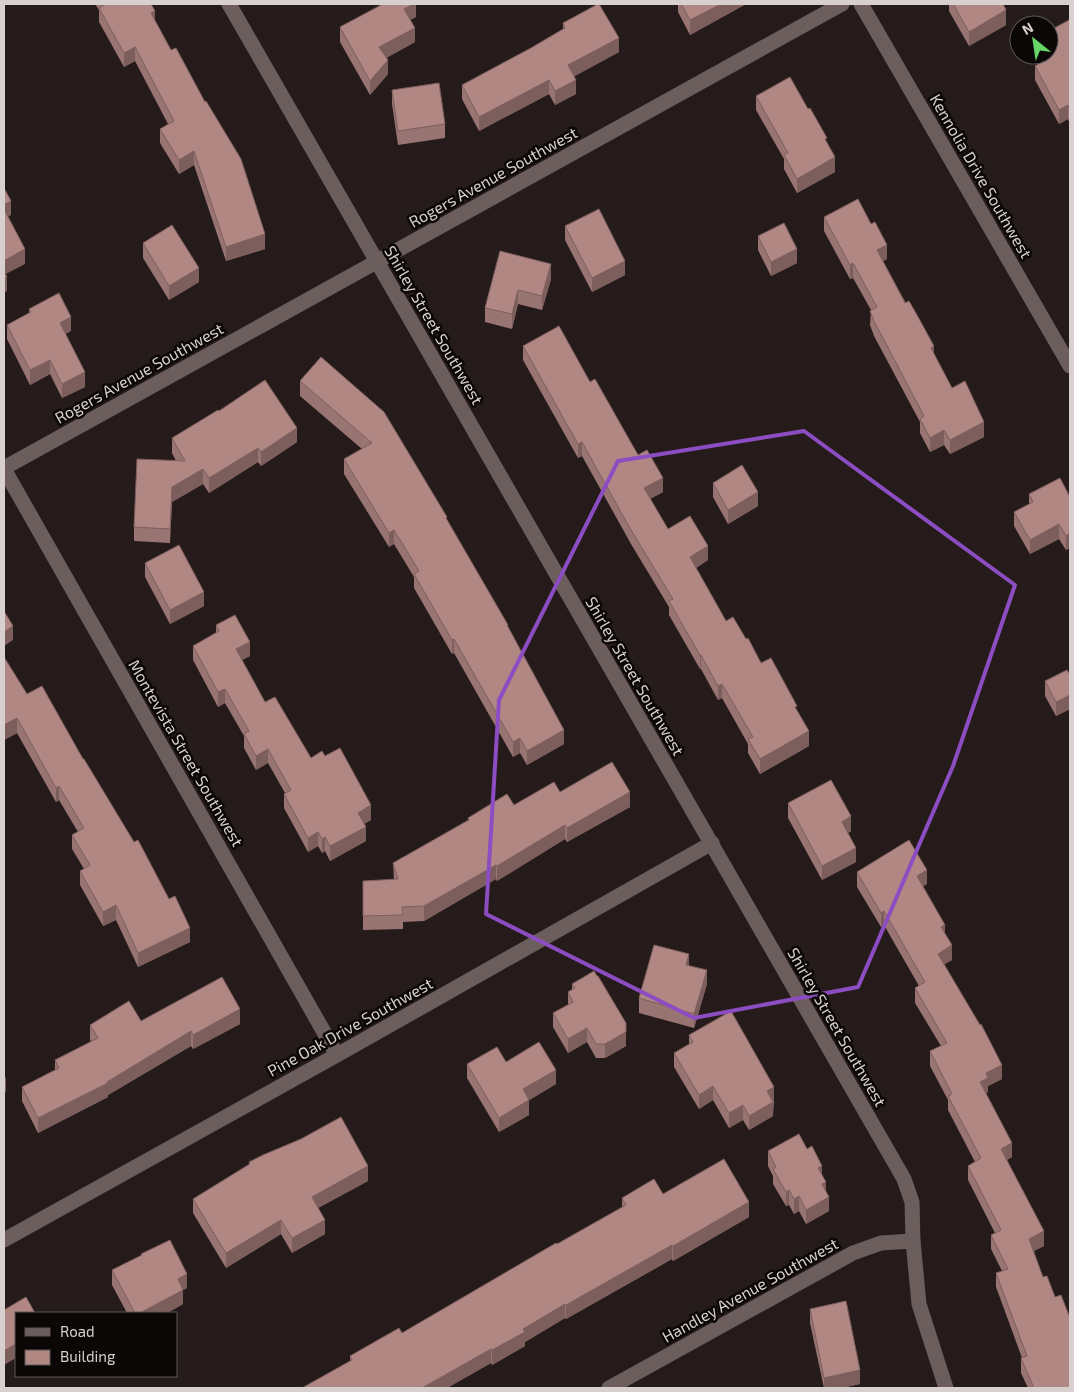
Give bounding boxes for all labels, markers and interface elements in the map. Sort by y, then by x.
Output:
north arrow [1009,15,1059,65]
text: N [1019,18,1036,38]
street label: Kennolia Drive Southwest [927,90,1036,261]
street label: Rogers Avenue Southwest [405,122,580,231]
street label: Shirley Street Southwest [381,242,488,408]
street label: Rogers Avenue Southwest [51,318,226,427]
street label: Shirley Street Southwest [582,593,689,759]
street label: Montevista Street Southwest [125,656,248,850]
street label: Shirley Street Southwest [784,944,891,1110]
street label: Pine Oak Drive Southwest [264,973,436,1080]
street label: Handley Avenue Southwest [658,1233,841,1346]
legend [15,1312,178,1377]
text: Road [60,1322,95,1340]
text: Building [60,1347,116,1365]

